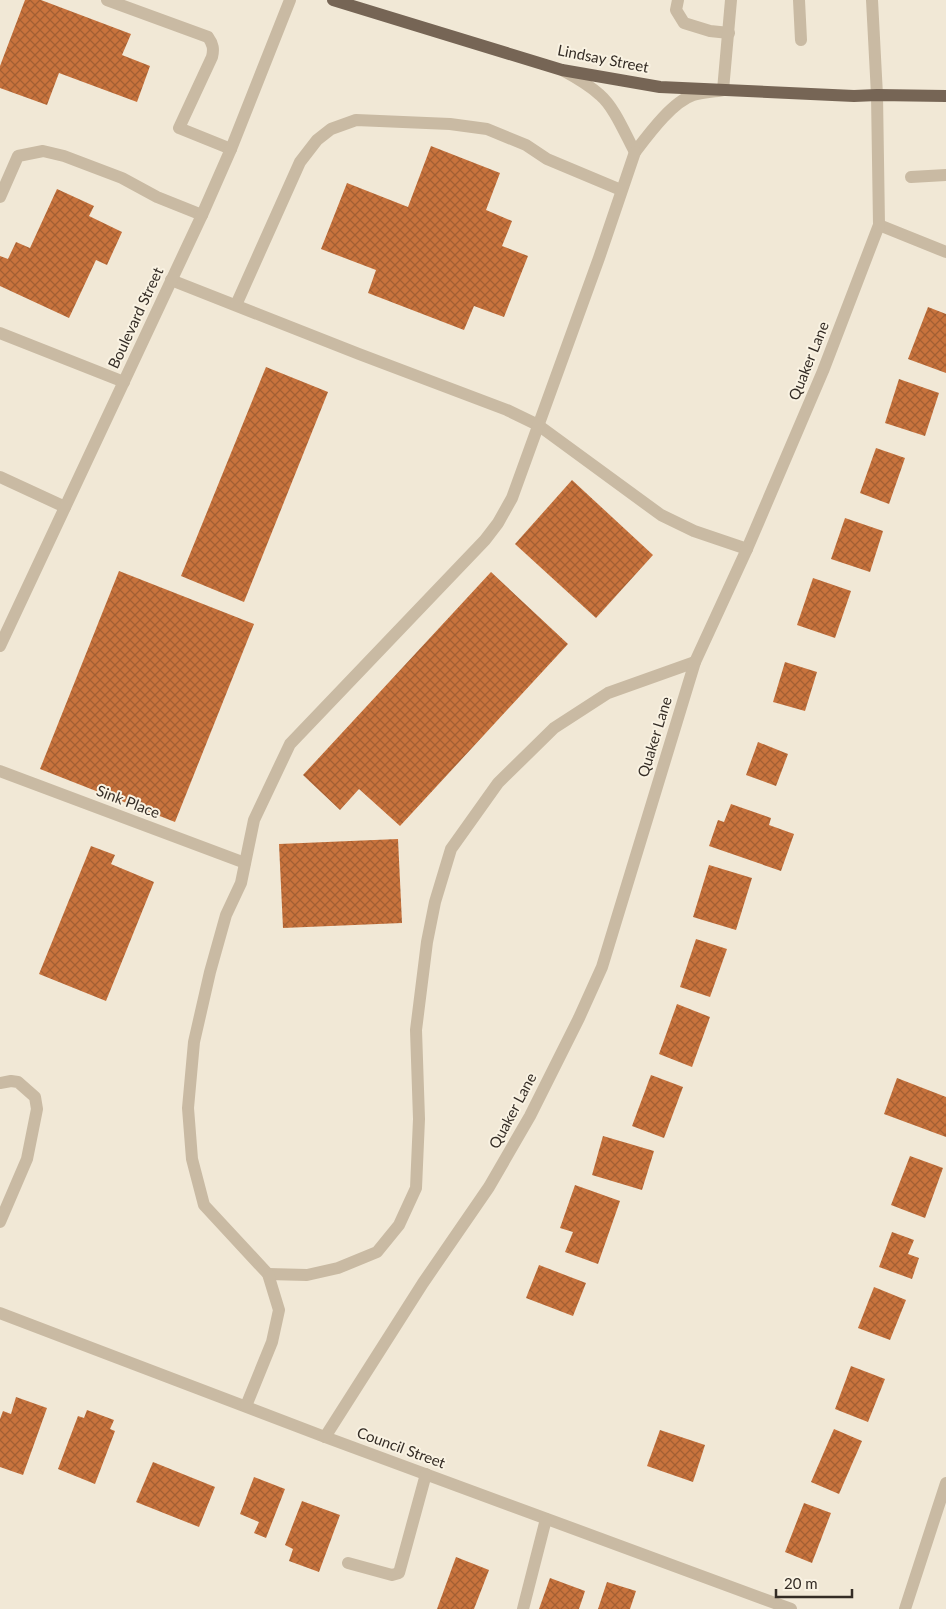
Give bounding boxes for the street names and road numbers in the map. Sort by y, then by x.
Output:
street label: Lindsay Street [556,40,651,76]
street label: Boulevard Street [104,264,167,371]
street label: Quaker Lane [784,319,832,403]
street label: Quaker Lane [633,694,675,779]
street label: Sink Place [94,781,163,821]
street label: Quaker Lane [485,1069,540,1152]
street label: Council Street [355,1423,449,1472]

